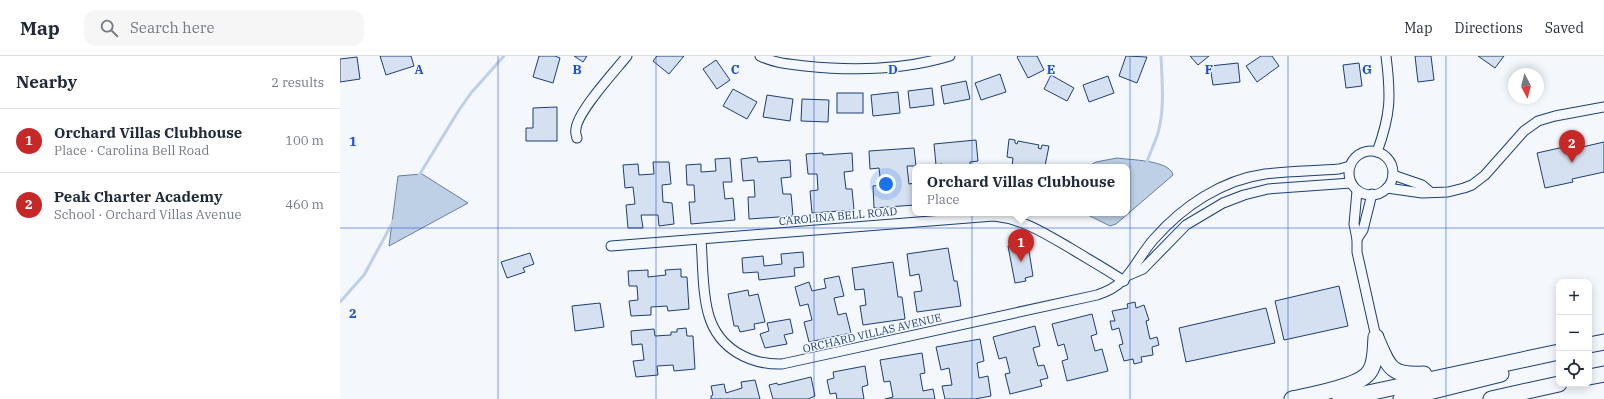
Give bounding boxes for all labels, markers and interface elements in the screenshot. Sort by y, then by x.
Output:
search box [84,10,364,46]
text: Map [20,16,60,40]
icon: search [98,17,120,39]
text: Search here [130,18,214,37]
text: Map [1404,19,1433,37]
text: Directions [1455,19,1523,37]
text: Saved [1545,19,1584,37]
text: A [414,61,424,78]
text: B [572,61,582,78]
text: C [731,61,740,78]
text: D [888,61,898,78]
text: E [1047,61,1055,78]
text: F [1205,61,1213,78]
text: G [1362,61,1372,78]
north arrow [1508,68,1544,104]
text: Nearby [16,71,77,93]
text: 2 results [271,74,324,91]
text: Orchard Villas Clubhouse [54,123,242,142]
pin: 2 [1559,130,1585,163]
text: 1 [25,132,33,149]
text: 100 m [285,132,324,149]
text: 1 [349,133,357,150]
text: Place · Carolina Bell Road [54,142,209,159]
popup [912,164,1130,216]
text: Orchard Villas Clubhouse [927,172,1115,191]
your location [876,174,896,194]
text: Peak Charter Academy [54,187,222,206]
text: Place [927,191,959,208]
text: 2 [25,196,33,213]
text: 460 m [285,196,324,213]
street label: CAROLINA BELL ROAD [778,204,898,228]
text: School · Orchard Villas Avenue [54,206,242,223]
pin: 1 [1008,229,1034,262]
map controls [1556,279,1592,387]
button: + [1556,279,1592,315]
text: 2 [349,305,357,322]
street label: ORCHARD VILLAS AVENUE [801,310,943,356]
button: − [1556,315,1592,351]
button: locate [1556,351,1592,387]

